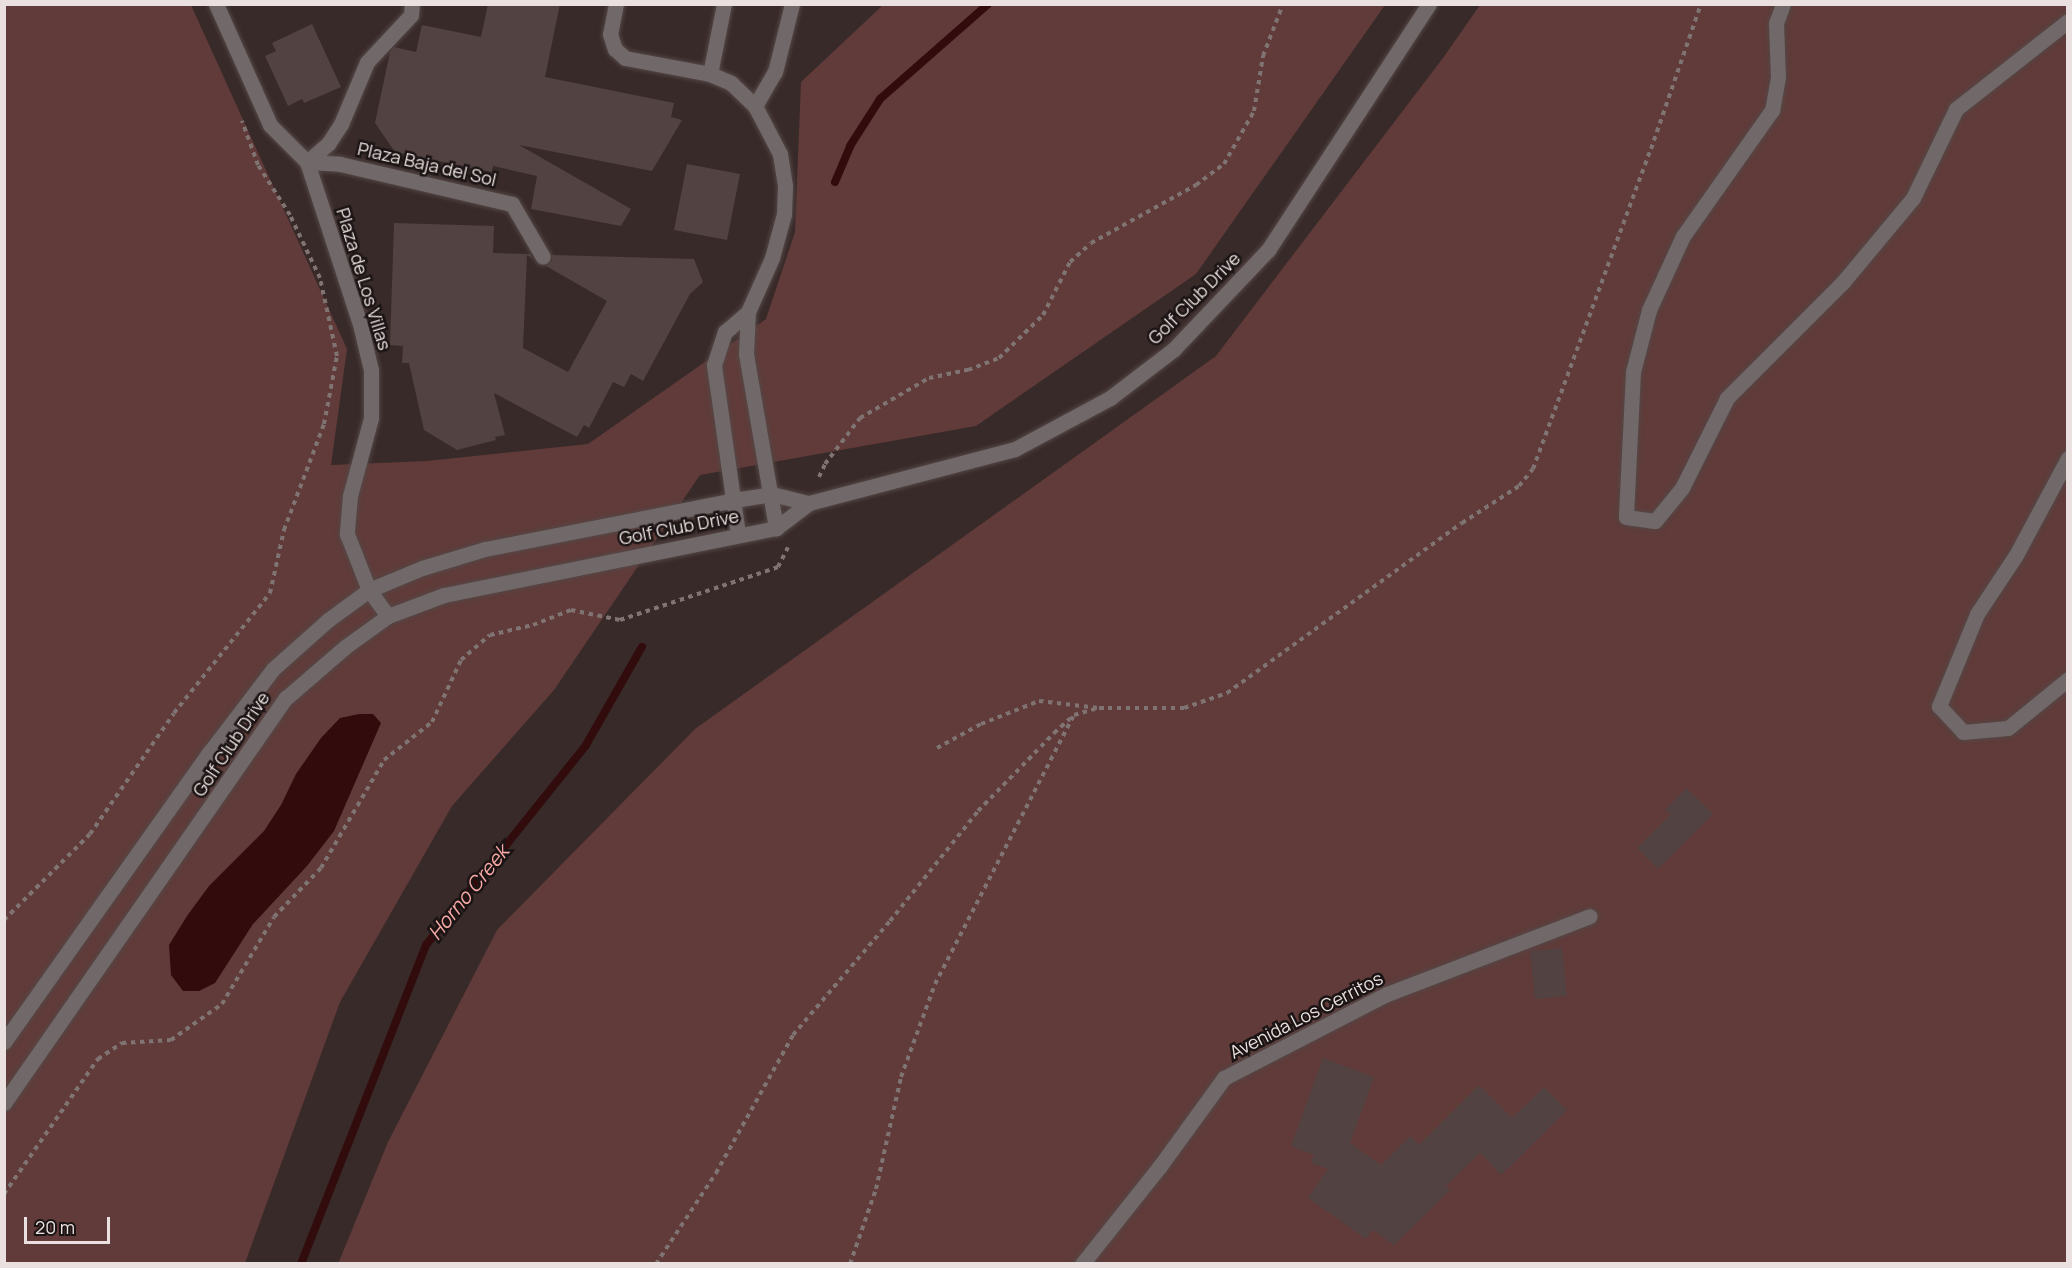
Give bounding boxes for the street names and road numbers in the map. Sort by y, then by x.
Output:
street label: Plaza Baja del Sol [356,138,498,190]
street label: Plaza de Los Villas [332,205,396,353]
street label: Golf Club Drive [1143,247,1245,349]
street label: Golf Club Drive [617,505,741,549]
street label: Golf Club Drive [188,688,274,800]
street label: Avenida Los Cerritos [1226,967,1386,1063]

